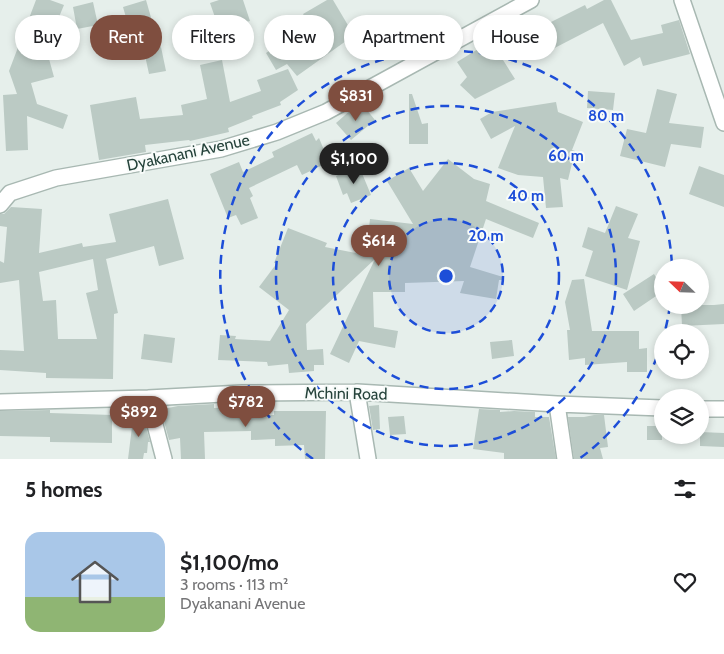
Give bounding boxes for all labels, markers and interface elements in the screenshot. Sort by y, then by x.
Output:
chip: Buy [15,15,80,60]
chip: Rent [90,15,162,60]
chip: Filters [172,15,254,60]
chip: New [264,15,334,60]
chip: Apartment [344,15,463,60]
chip: House [473,15,557,60]
pin: $831 [326,80,386,122]
text: $831 [339,86,373,105]
text: 80 m [588,107,624,125]
street label: Dyakanani Avenue [125,130,251,175]
pin: $1,100 [313,142,395,185]
text: 60 m [548,147,584,165]
text: $1,100 [330,149,378,168]
text: 40 m [508,187,544,205]
pin: $614 [349,224,409,267]
text: 20 m [469,227,503,245]
text: $614 [362,231,396,250]
north arrow [654,259,709,314]
map controls [654,259,709,444]
centre of rings [437,267,455,285]
button: locate [654,324,709,379]
street label: Mchini Road [304,383,388,404]
pin: $782 [216,386,276,428]
button: layers [654,389,709,444]
text: $782 [228,392,264,411]
pin: $892 [109,396,169,438]
text: $892 [121,402,157,421]
icon: filters [671,475,699,503]
text: 5 homes [25,477,103,502]
text: $1,100/mo [180,550,279,575]
icon: home [65,552,125,612]
icon: heart [671,568,699,596]
text: 3 rooms · 113 m² [180,575,288,594]
text: Dyakanani Avenue [180,594,305,613]

